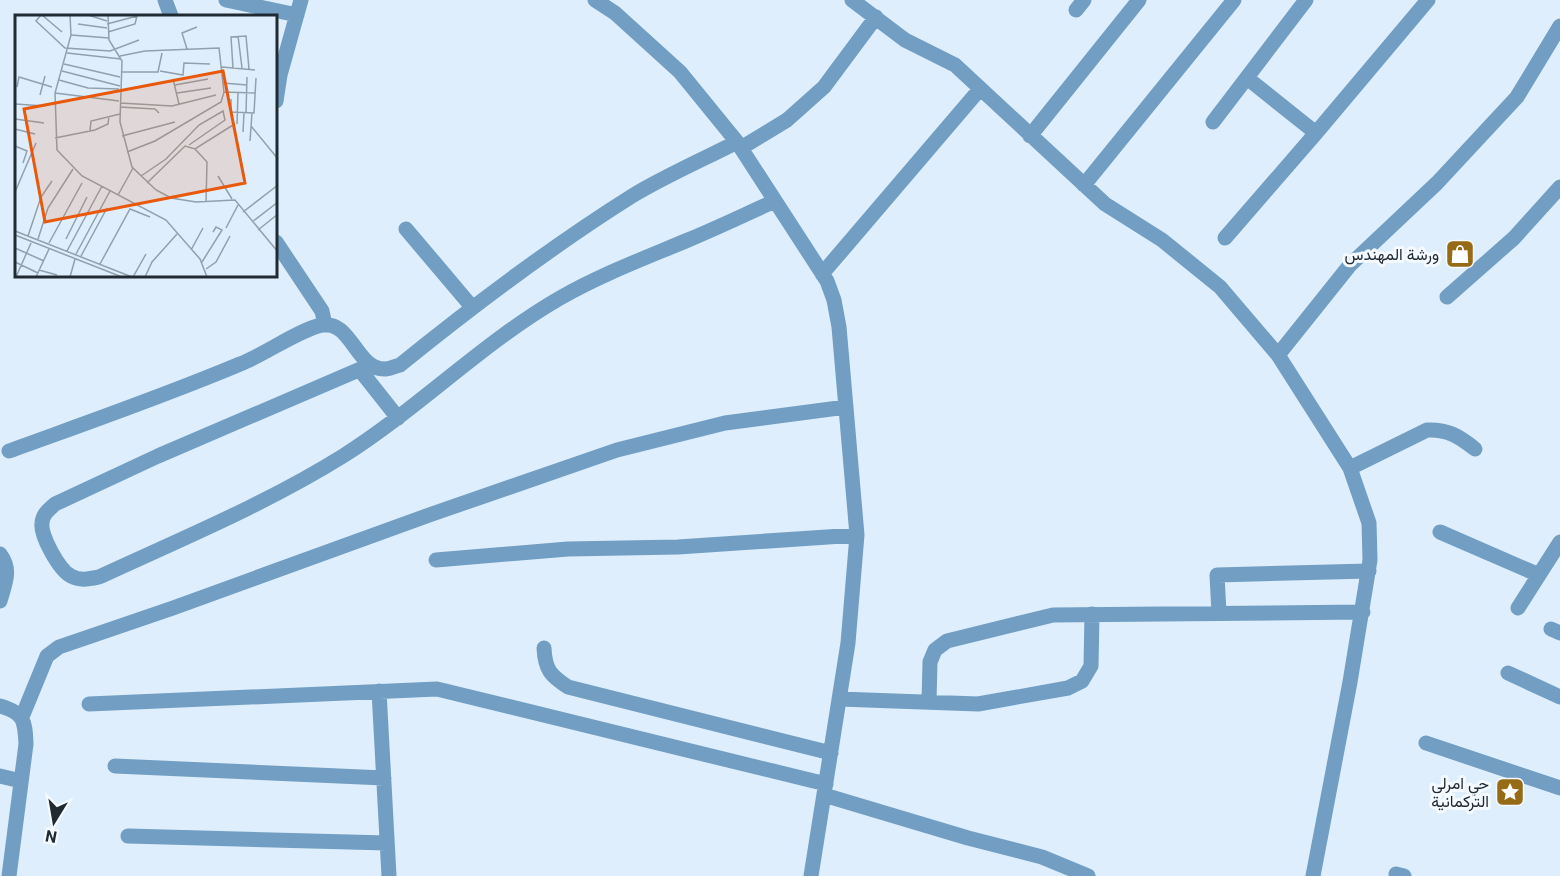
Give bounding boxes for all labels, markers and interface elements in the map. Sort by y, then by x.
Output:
inset map [15,15,278,278]
shop icon: ورشة المهندس [1444,238,1476,270]
place label: ورشة المهندس [1345,245,1439,265]
place label: حي امرلي التركمانية [1431,774,1489,812]
place icon: حي امرلي التركمانية [1494,776,1526,808]
north arrow [24,792,84,852]
text: N [44,826,59,847]

